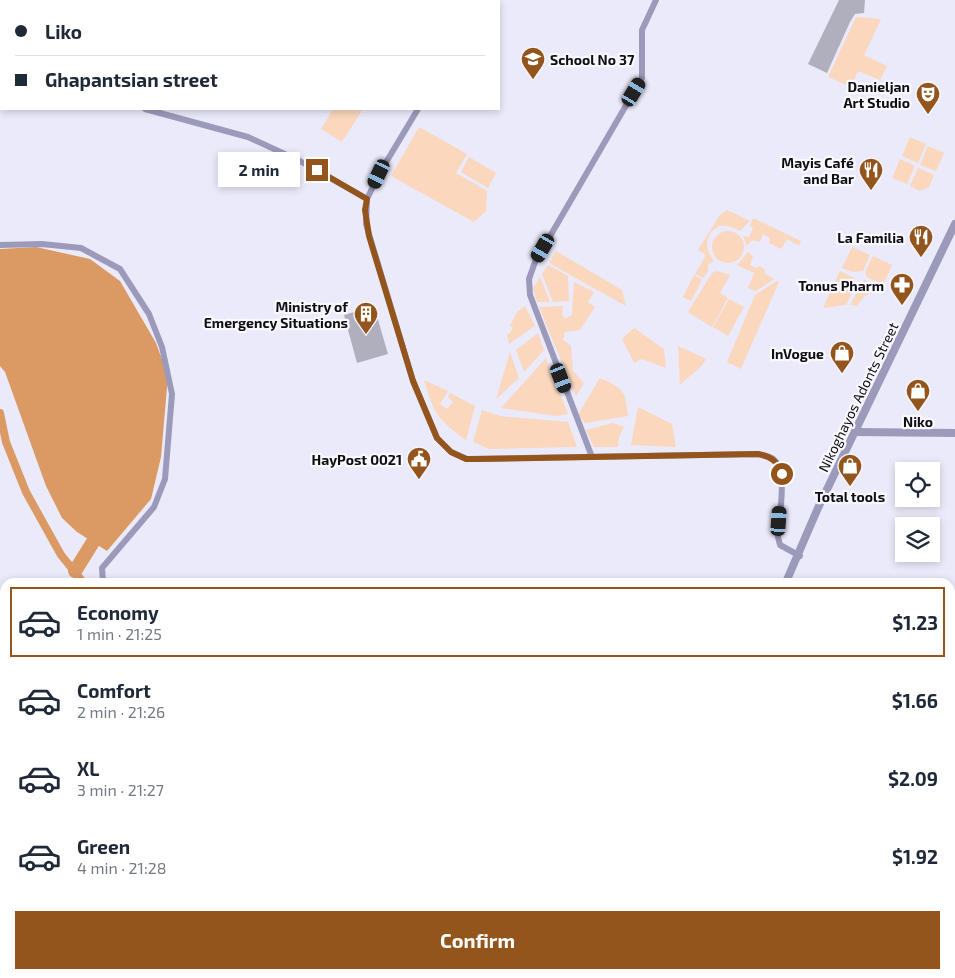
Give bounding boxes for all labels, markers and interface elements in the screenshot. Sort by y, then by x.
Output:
text: Liko [45,20,82,43]
school or university icon: School No 37 [520,46,546,80]
place label: School No 37 [550,51,635,68]
text: Ghapantsian street [45,68,218,91]
car [619,75,648,109]
place label: Danieljan Art Studio [843,78,910,111]
theatre icon: Danieljan Art Studio [915,81,941,115]
callout: 2 min [217,152,300,188]
place label: Mayis Café and Bar [781,154,854,187]
car [365,157,392,191]
restaurant icon: Mayis Café and Bar [858,157,884,191]
route end [306,159,328,181]
text: 2 min [239,160,279,179]
restaurant icon: La Familia [908,224,934,258]
place label: La Familia [837,229,904,246]
car [529,231,556,265]
pharmacy icon: Tonus Pharm [889,272,915,306]
place label: Tonus Pharm [798,277,884,294]
place label: Ministry of Emergency Situations [204,298,348,331]
building icon: Ministry of Emergency Situations [353,301,379,335]
street label: Nikoghayos Adonts Street [814,319,902,475]
shop icon: InVogue [829,340,855,374]
place label: InVogue [771,345,824,362]
car [548,361,573,395]
shop icon: Niko [905,378,931,412]
place label: Niko [903,413,933,430]
public building icon: HayPost 0021 [406,446,432,480]
place label: HayPost 0021 [312,451,402,468]
shop icon: Total tools [837,453,863,487]
map controls [895,462,940,562]
button: locate [895,462,940,507]
route start [771,463,793,485]
place label: Total tools [815,488,885,505]
car [770,506,787,536]
button: layers [895,517,940,562]
icon: car [17,600,62,645]
text: Economy [77,601,159,624]
text: $1.23 [892,611,938,634]
text: 1 min · 21:25 [77,624,162,643]
icon: car [17,678,62,723]
text: Comfort [77,679,151,702]
text: $1.66 [892,689,938,712]
text: 2 min · 21:26 [77,702,165,721]
icon: car [17,756,62,801]
text: XL [77,757,99,780]
text: $2.09 [888,767,938,790]
text: 3 min · 21:27 [77,780,164,799]
icon: car [17,834,62,879]
text: Green [77,835,130,858]
text: $1.92 [892,845,938,868]
text: 4 min · 21:28 [77,858,166,877]
button: Confirm [15,911,940,969]

